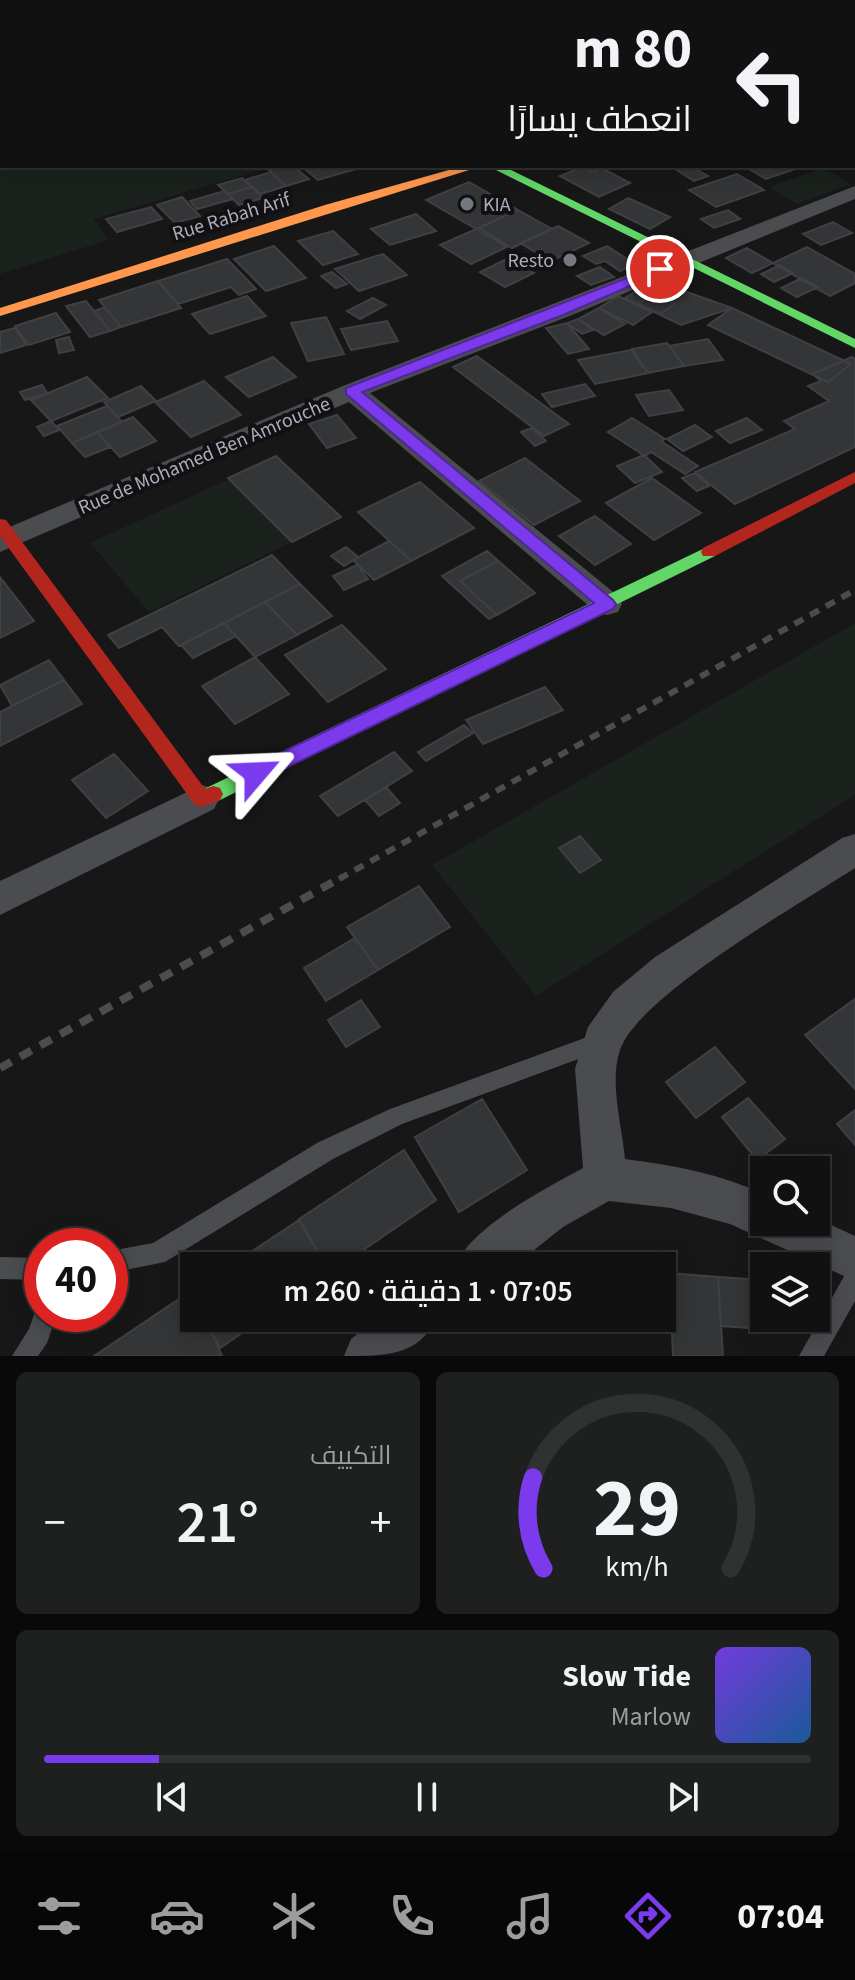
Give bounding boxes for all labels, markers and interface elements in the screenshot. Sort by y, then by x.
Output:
text: 80 m [574,10,692,89]
icon: left [720,32,824,136]
text: انعطف يسارًا [507,94,692,145]
street label: Rue Rabah Arif [169,185,295,248]
place label: KIA [483,191,511,219]
marker: KIA [458,195,476,213]
pin [626,235,694,303]
place label: Resto [508,247,554,275]
icon: arrive [638,247,682,291]
marker: Resto [561,251,579,269]
street label: Rue de Mohamed Ben Amrouche [74,390,335,522]
position arrow [214,731,298,815]
map controls [750,1156,830,1332]
button: search [750,1156,830,1236]
speed limit sign: 40 [24,1228,128,1332]
button: layers [750,1252,830,1332]
text: 07:05 · 1 دقيقة · 260 m [283,1270,573,1313]
text: التكييف [310,1437,392,1474]
text: 29 [593,1450,681,1568]
text: 21° [177,1481,259,1566]
text: − [44,1492,66,1555]
text: + [370,1492,391,1555]
text: km/h [606,1547,669,1587]
text: Slow Tide [562,1655,691,1698]
text: Marlow [611,1698,691,1735]
icon: previous [150,1775,194,1819]
icon: pause [405,1775,449,1819]
icon: next [661,1775,705,1819]
icon: filters [31,1888,87,1944]
icon: car [149,1888,205,1944]
icon: climate [266,1888,322,1944]
icon: phone [384,1888,440,1944]
icon: music [502,1888,558,1944]
icon: directions [620,1888,676,1944]
text: 07:04 [737,1891,824,1942]

